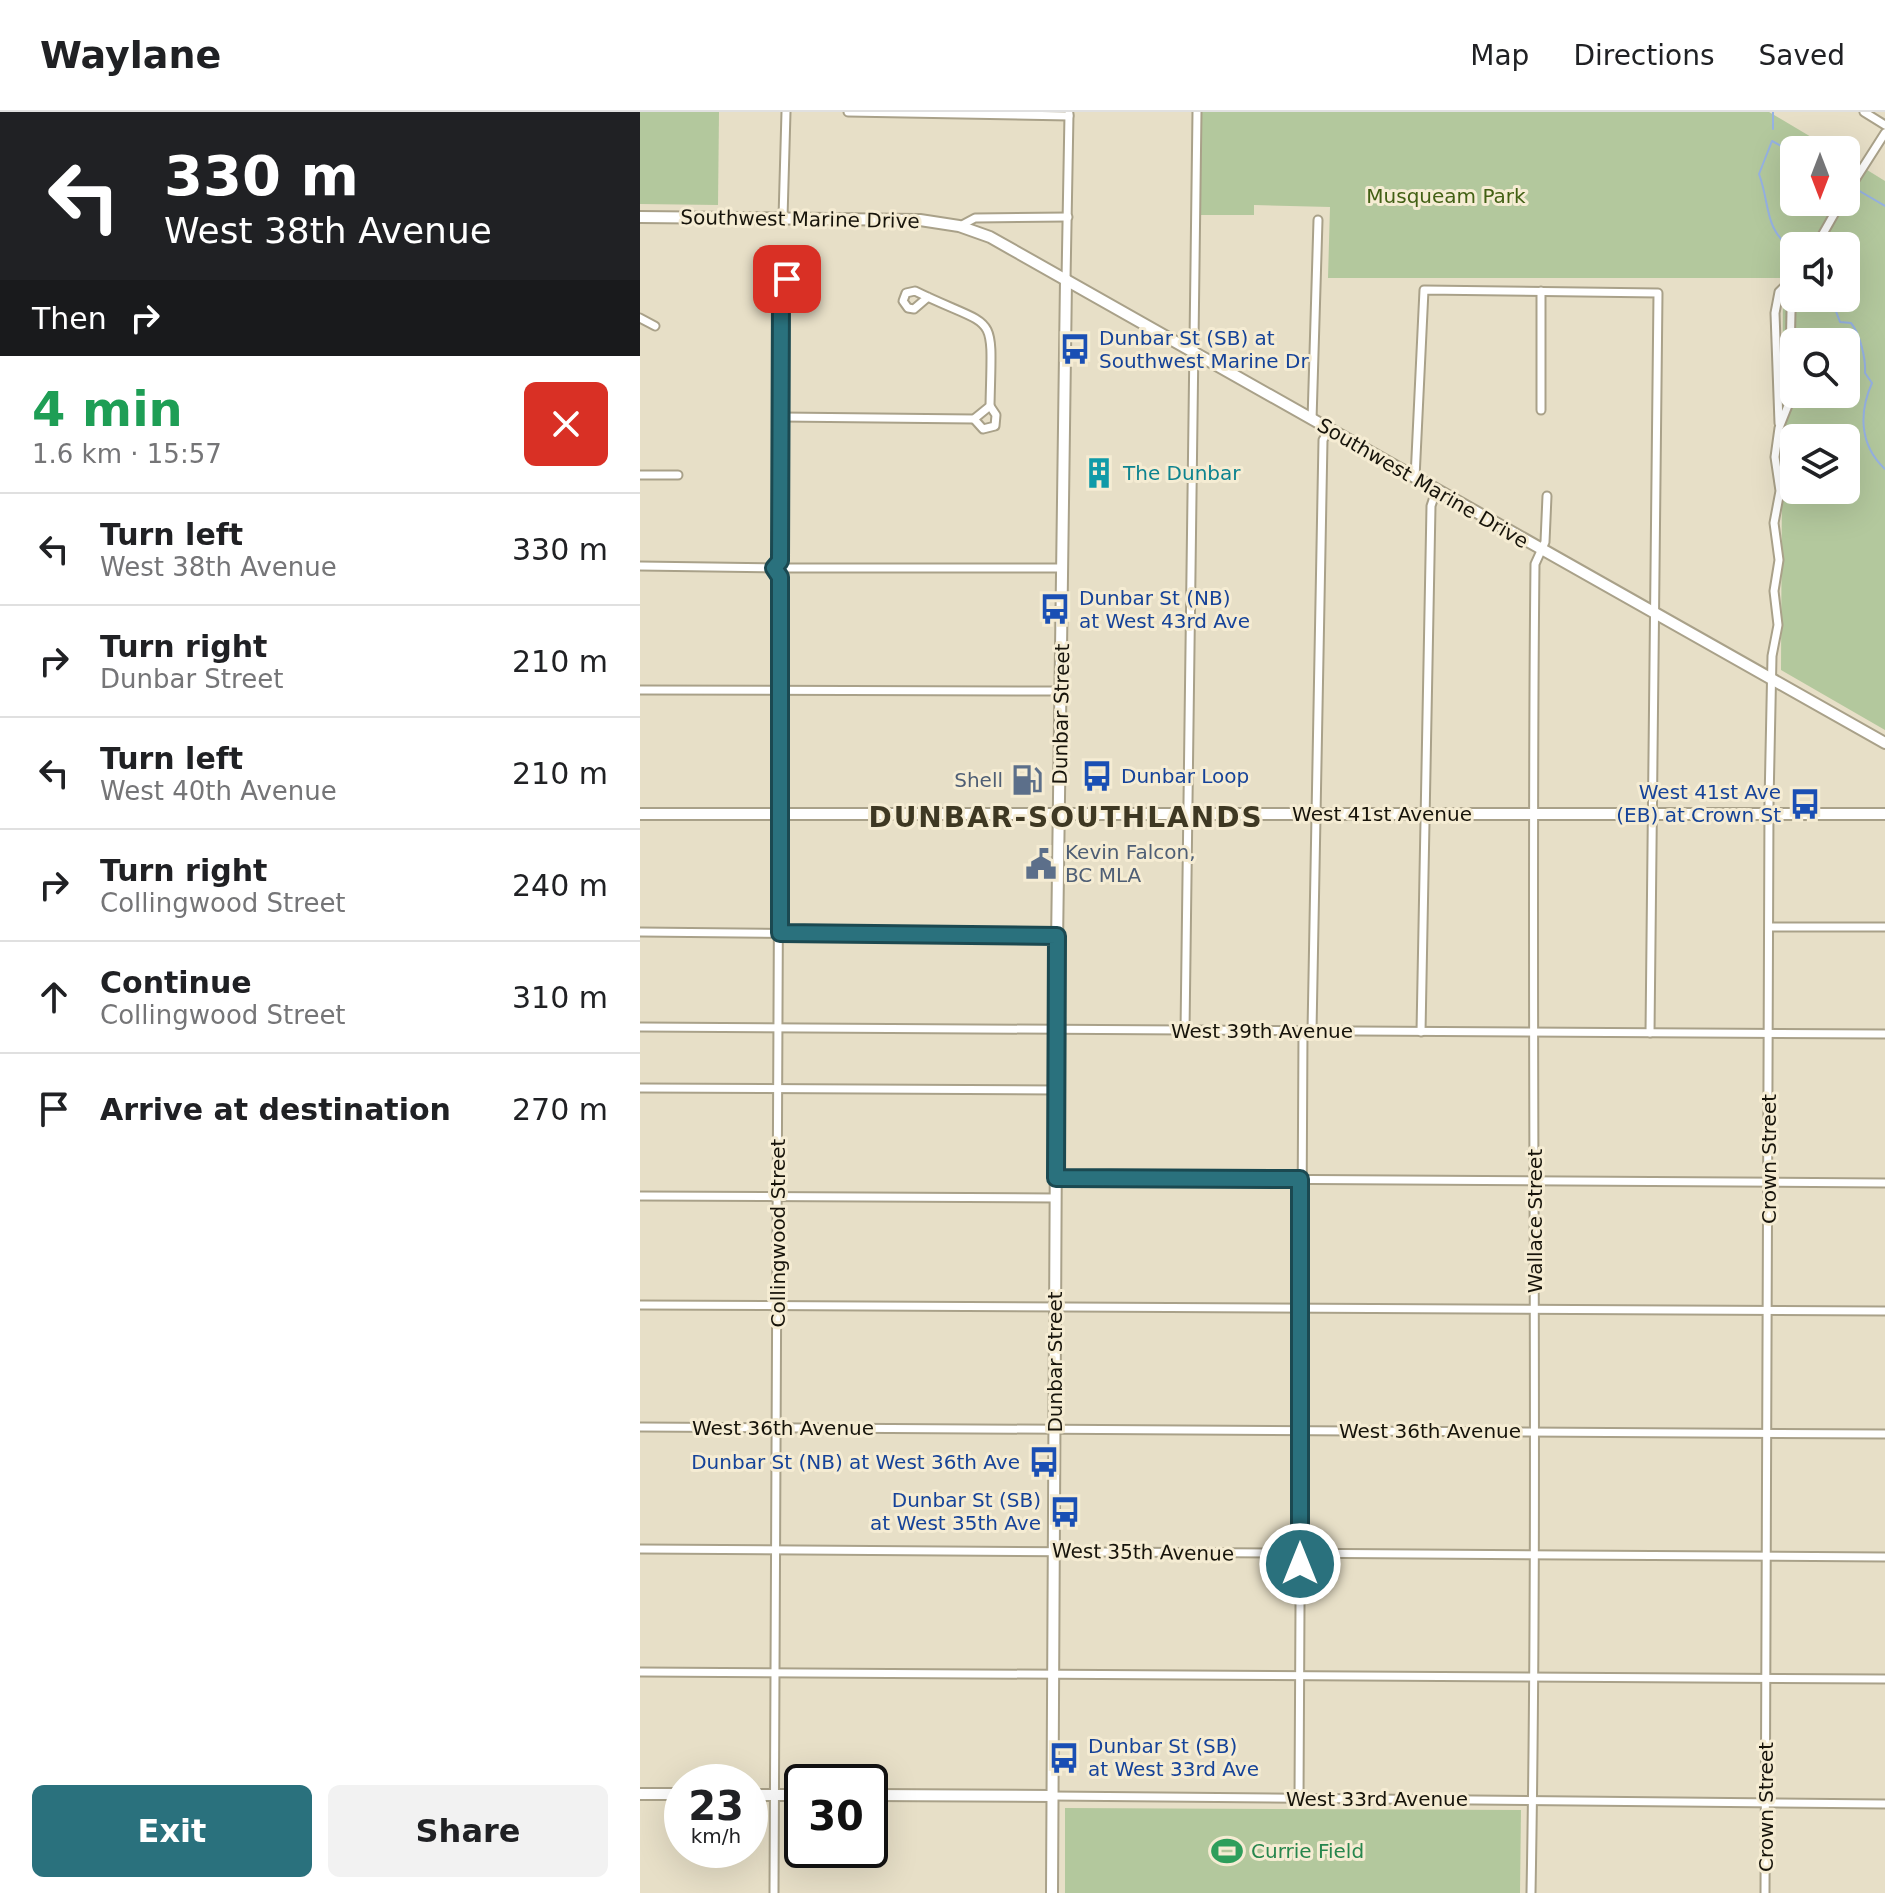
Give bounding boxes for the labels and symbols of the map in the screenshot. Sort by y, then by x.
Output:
north arrow [1780,136,1860,216]
park label: Musqueam Park [1366,184,1526,208]
street label: Southwest Marine Drive [680,205,920,233]
pin [753,245,821,313]
place label: Dunbar St (SB) at Southwest Marine Dr [1099,326,1309,373]
bus stop icon: Dunbar St (SB) at Southwest Marine Dr [1058,332,1092,366]
street label: Southwest Marine Drive [1313,413,1533,553]
building icon: The Dunbar [1082,456,1116,490]
place label: The Dunbar [1122,461,1241,485]
place label: Dunbar St (NB) at West 43rd Ave [1079,586,1250,633]
bus stop icon: Dunbar St (NB) at West 43rd Ave [1038,592,1072,626]
street label: Dunbar Street [1048,643,1074,785]
bus stop icon: Dunbar Loop [1080,759,1114,793]
fuel station icon: Shell [1010,763,1044,797]
place label: Dunbar Loop [1121,764,1249,788]
place label: Shell [954,768,1003,792]
place label: West 41st Ave (EB) at Crown St [1616,780,1781,827]
bus stop icon: West 41st Ave (EB) at Crown St [1788,787,1822,821]
district label: DUNBAR-SOUTHLANDS [868,801,1264,834]
street label: West 41st Avenue [1292,802,1472,826]
place label: Kevin Falcon, BC MLA [1065,840,1196,887]
public building icon: Kevin Falcon, BC MLA [1024,847,1058,881]
street label: West 39th Avenue [1171,1019,1353,1043]
street label: Crown Street [1757,1094,1781,1224]
street label: Collingwood Street [766,1138,790,1327]
street label: Wallace Street [1523,1149,1547,1293]
street label: Dunbar Street [1043,1291,1067,1433]
street label: West 36th Avenue [692,1416,874,1440]
street label: West 36th Avenue [1339,1419,1521,1443]
bus stop icon: Dunbar St (NB) at West 36th Ave [1027,1445,1061,1479]
place label: Dunbar St (NB) at West 36th Ave [691,1450,1020,1474]
place label: Dunbar St (SB) at West 35th Ave [870,1488,1041,1535]
bus stop icon: Dunbar St (SB) at West 35th Ave [1048,1495,1082,1529]
position arrow [1258,1522,1342,1606]
street label: West 35th Avenue [1052,1538,1234,1566]
place label: Dunbar St (SB) at West 33rd Ave [1088,1734,1259,1781]
bus stop icon: Dunbar St (SB) at West 33rd Ave [1047,1741,1081,1775]
street label: Crown Street [1754,1742,1778,1872]
speed limit sign: 30 [784,1764,888,1868]
street label: West 33rd Avenue [1286,1787,1468,1811]
sports icon: Currie Field [1210,1834,1244,1868]
place label: Currie Field [1251,1839,1364,1863]

